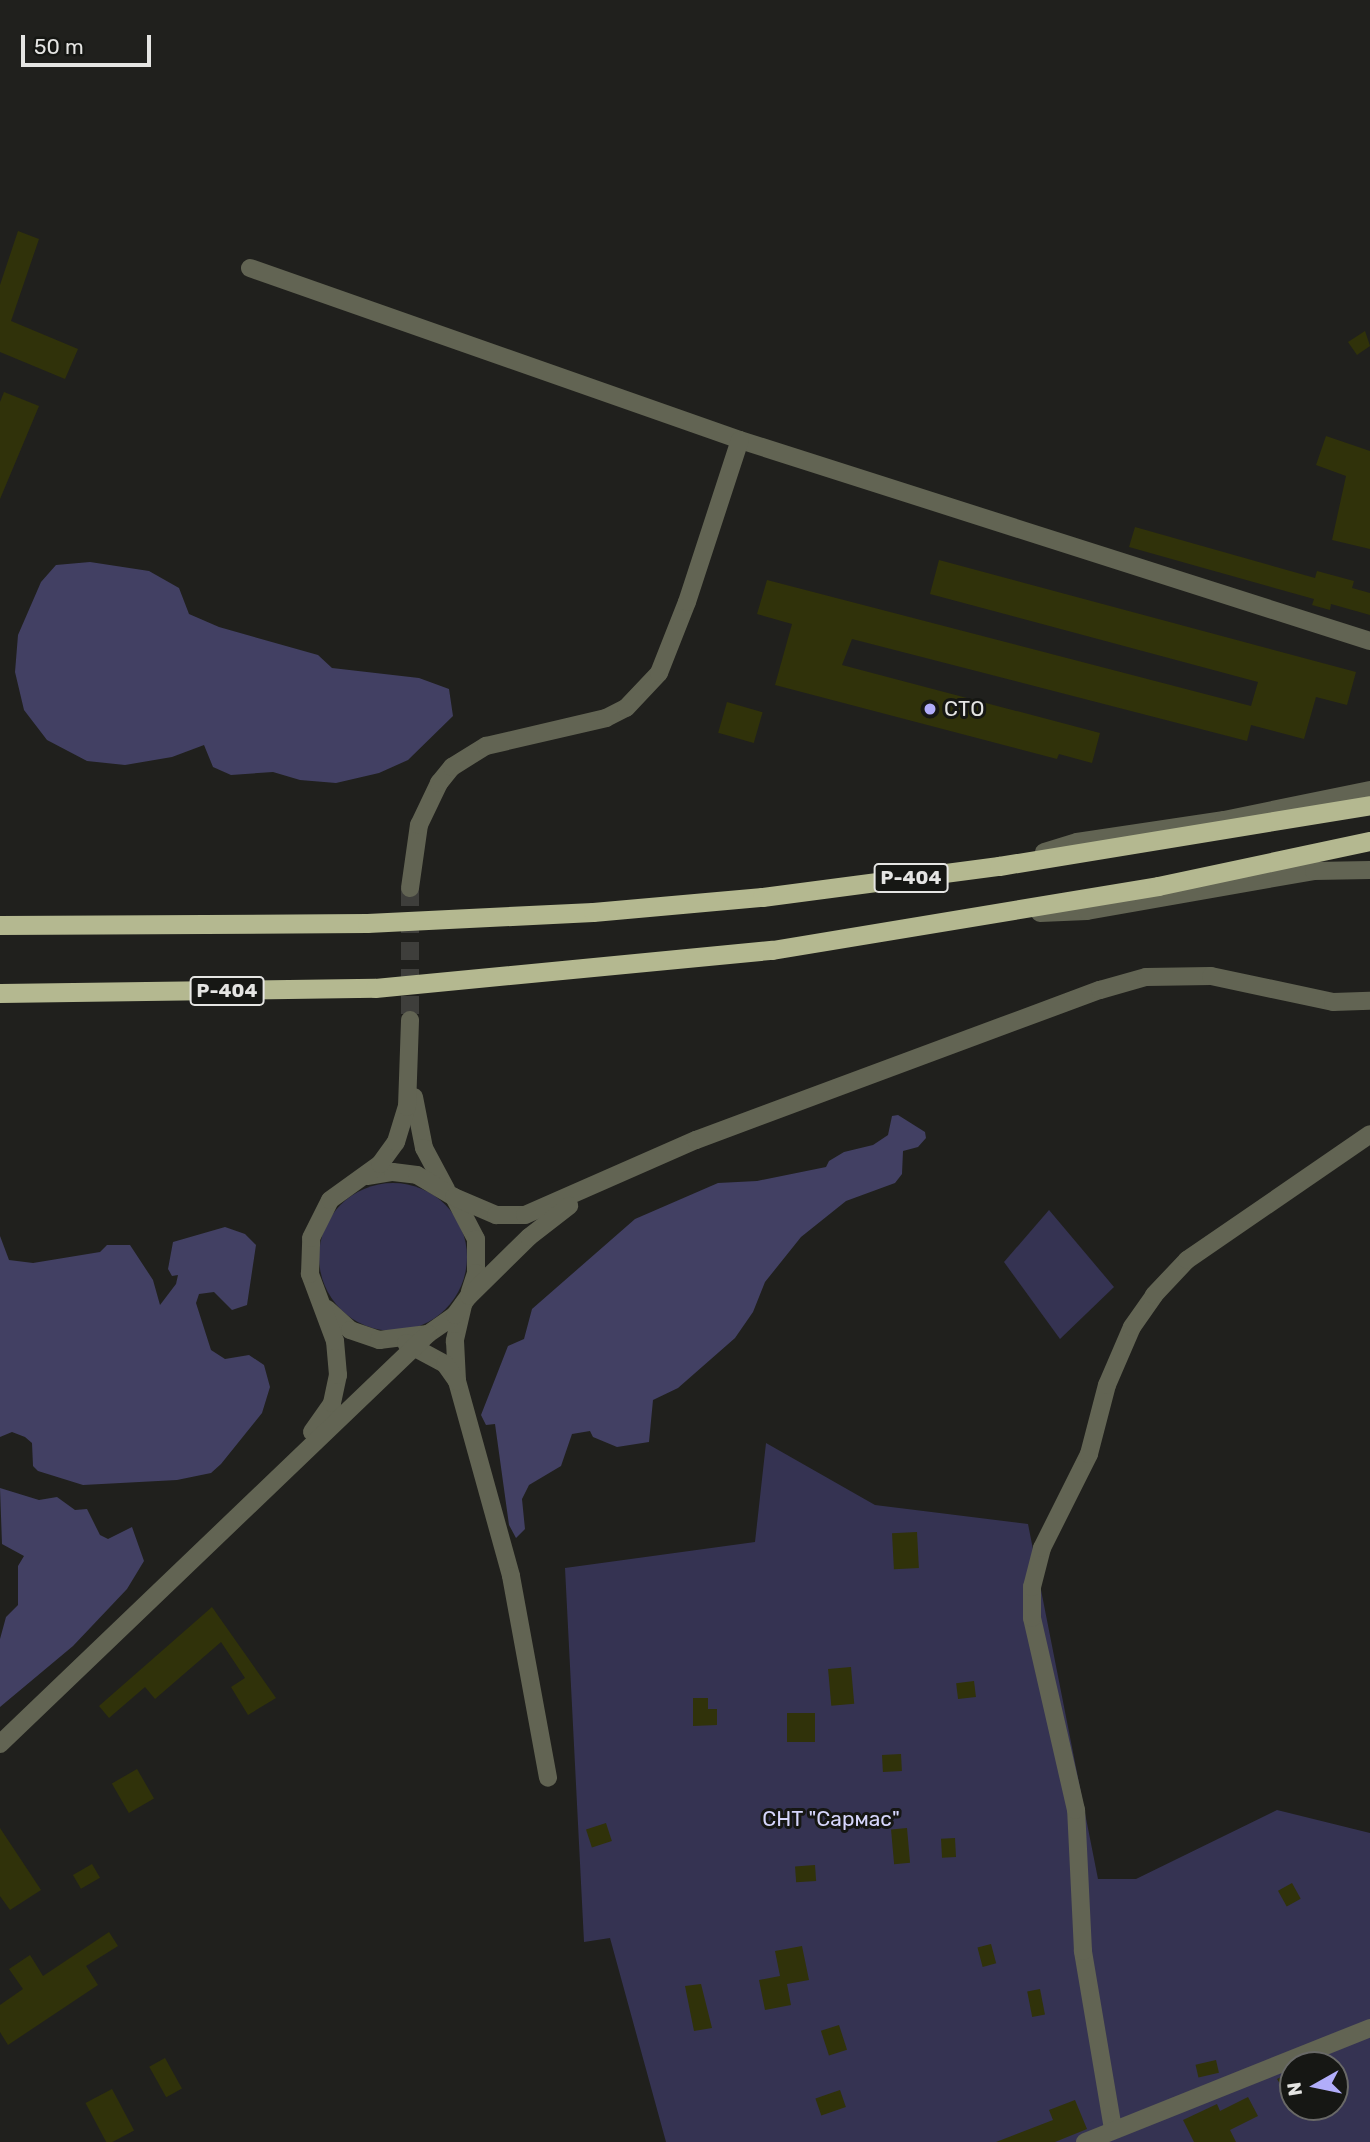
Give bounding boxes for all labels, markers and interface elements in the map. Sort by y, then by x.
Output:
scale bar [24,21,154,65]
text: 50 m [34,34,84,59]
place label: СТО [944,696,984,722]
marker: СТО [922,701,938,717]
road number: Р-404 [872,862,950,894]
road number: Р-404 [188,976,266,1007]
park label: СНТ "Сармас" [762,1806,900,1832]
north arrow [1279,2051,1349,2121]
text: N [1282,2081,1307,2098]

